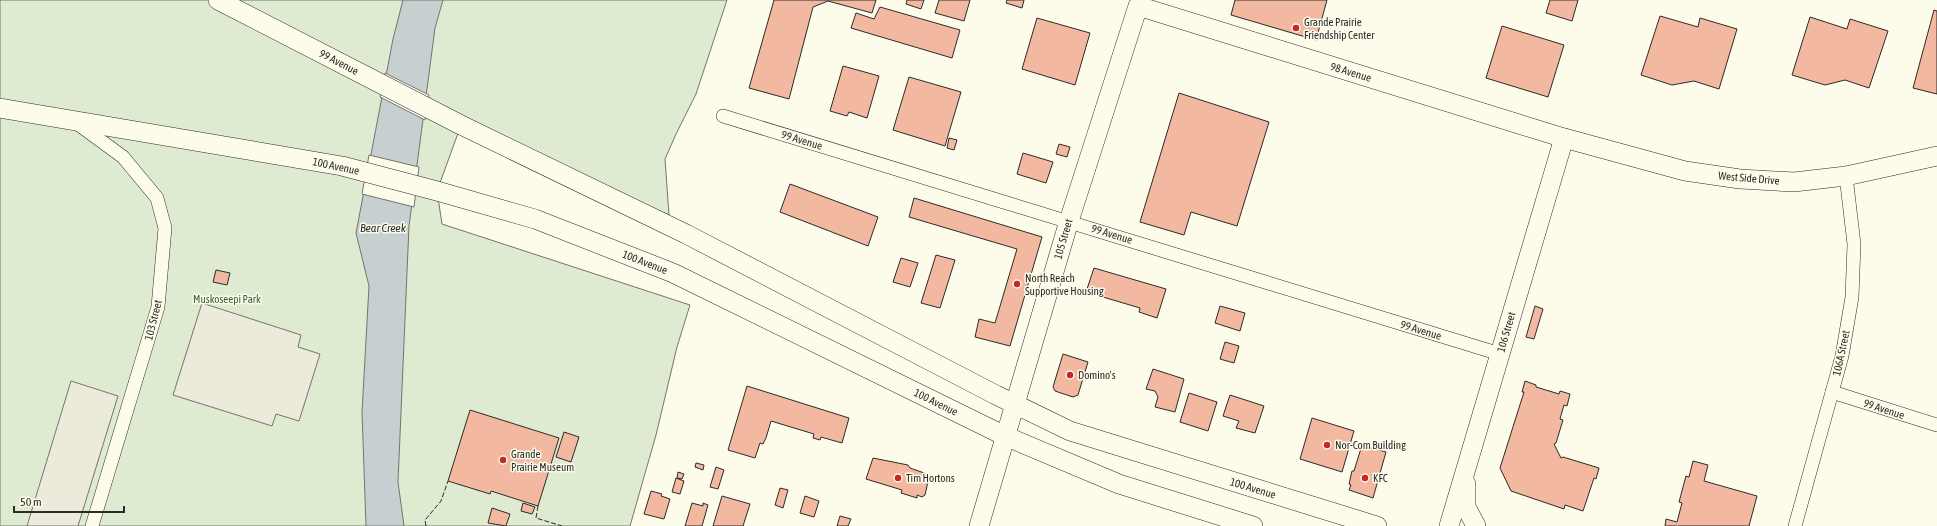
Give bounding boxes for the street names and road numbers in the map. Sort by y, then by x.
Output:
street label: 99 Avenue [317,47,361,77]
street label: 98 Avenue [1329,60,1373,84]
street label: 99 Avenue [780,128,824,152]
street label: 100 Avenue [312,155,360,177]
street label: West Side Drive [1718,169,1780,187]
street label: 105 Street [1052,218,1074,260]
street label: 99 Avenue [1090,222,1134,246]
street label: 100 Avenue [621,248,669,276]
street label: 103 Street [142,299,164,341]
street label: 106 Street [1495,311,1517,353]
street label: 99 Avenue [1399,318,1443,342]
street label: 106A Street [1830,329,1852,377]
street label: 100 Avenue [912,386,960,418]
street label: 99 Avenue [1862,397,1906,421]
street label: 100 Avenue [1229,475,1277,501]

